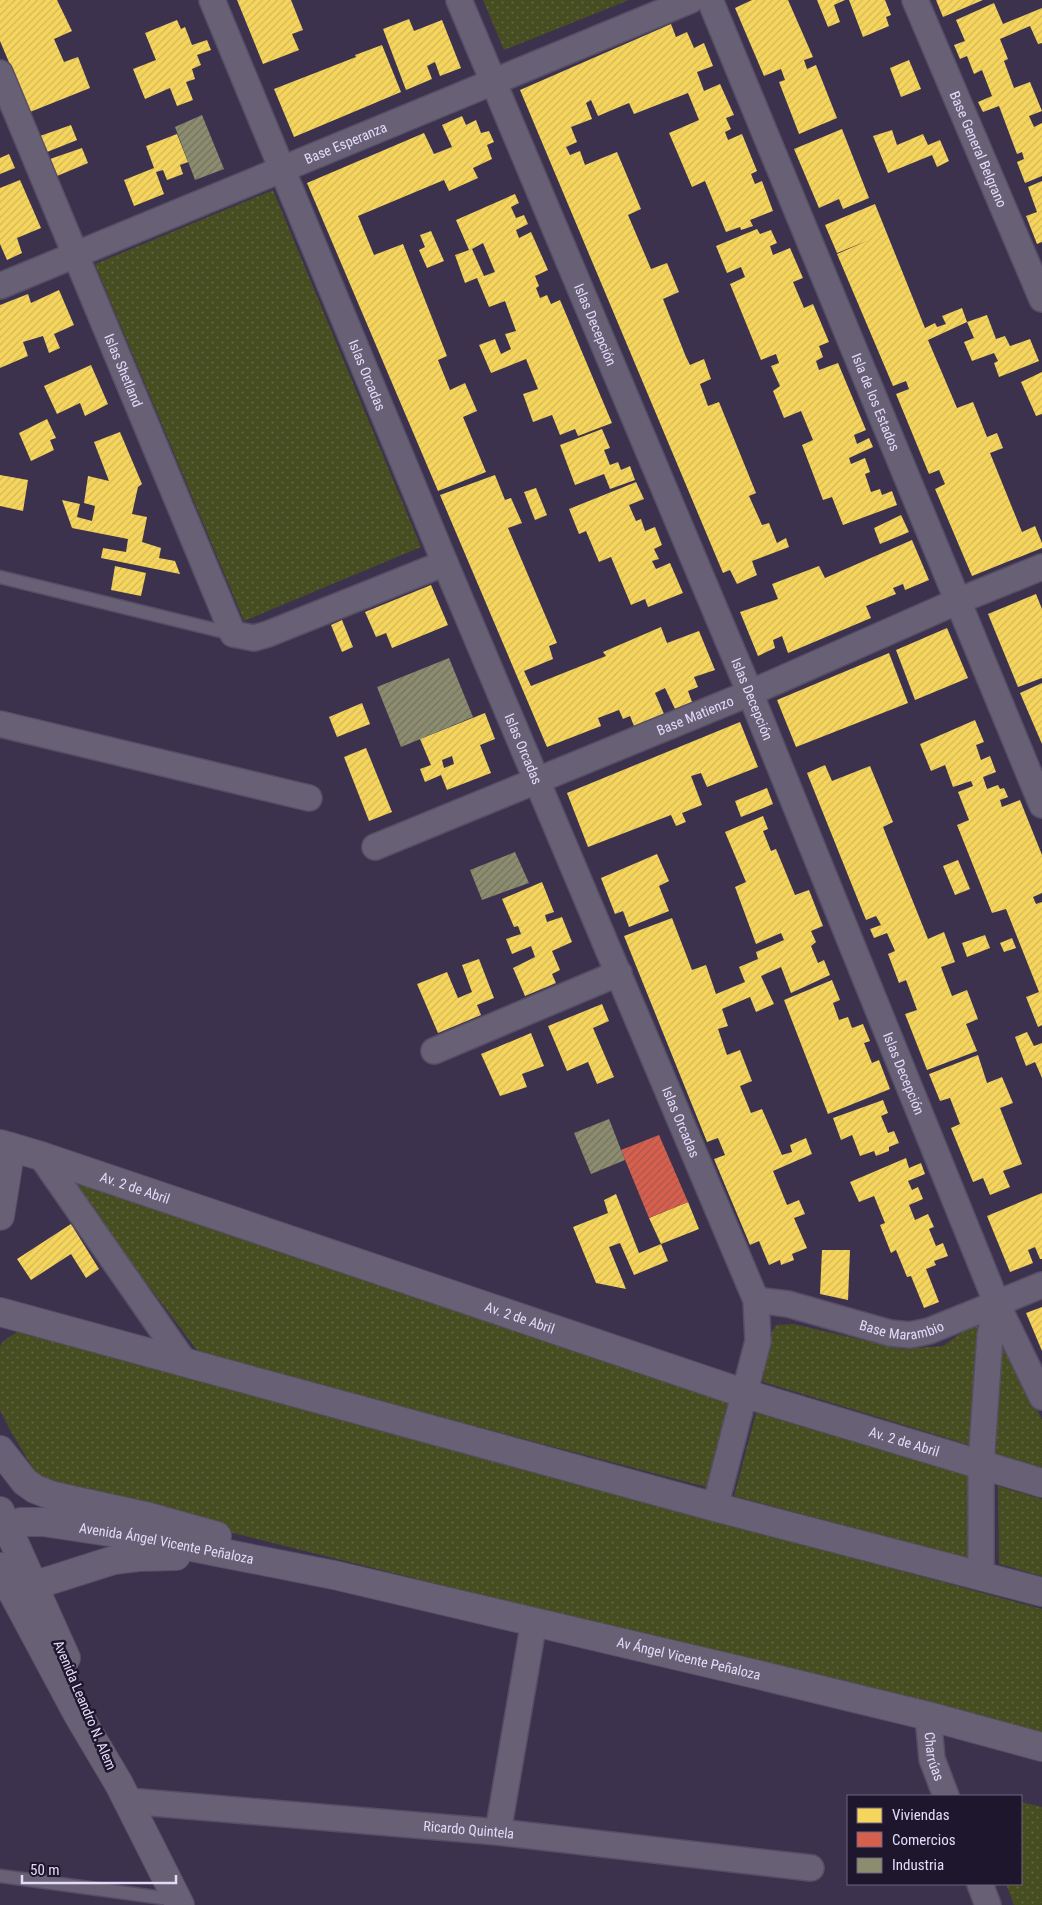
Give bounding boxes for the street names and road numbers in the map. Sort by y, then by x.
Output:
street label: Base General Belgrano [947,89,1010,210]
street label: Base Esperanza [302,119,389,167]
street label: Islas Decepción [571,281,620,368]
street label: Islas Shetland [101,331,146,409]
street label: Islas Orcadas [345,337,389,413]
street label: Isla de los Estados [849,351,903,453]
street label: Islas Decepción [728,655,776,742]
street label: Base Matienzo [654,693,736,738]
street label: Islas Orcadas [501,711,545,787]
street label: Islas Decepción [880,1030,928,1117]
street label: Islas Orcadas [659,1084,703,1160]
street label: Av. 2 de Abril [98,1169,172,1207]
street label: Av. 2 de Abril [483,1298,557,1337]
street label: Base Marambio [858,1317,946,1343]
street label: Av. 2 de Abril [867,1423,941,1460]
street label: Avenida Ángel Vicente Peñaloza [78,1520,255,1567]
street label: Av Ángel Vicente Peñaloza [615,1634,762,1683]
street label: Avenida Leandro N. Alem [50,1638,120,1772]
street label: Charrúas [922,1731,948,1783]
street label: Ricardo Quintela [423,1818,515,1842]

